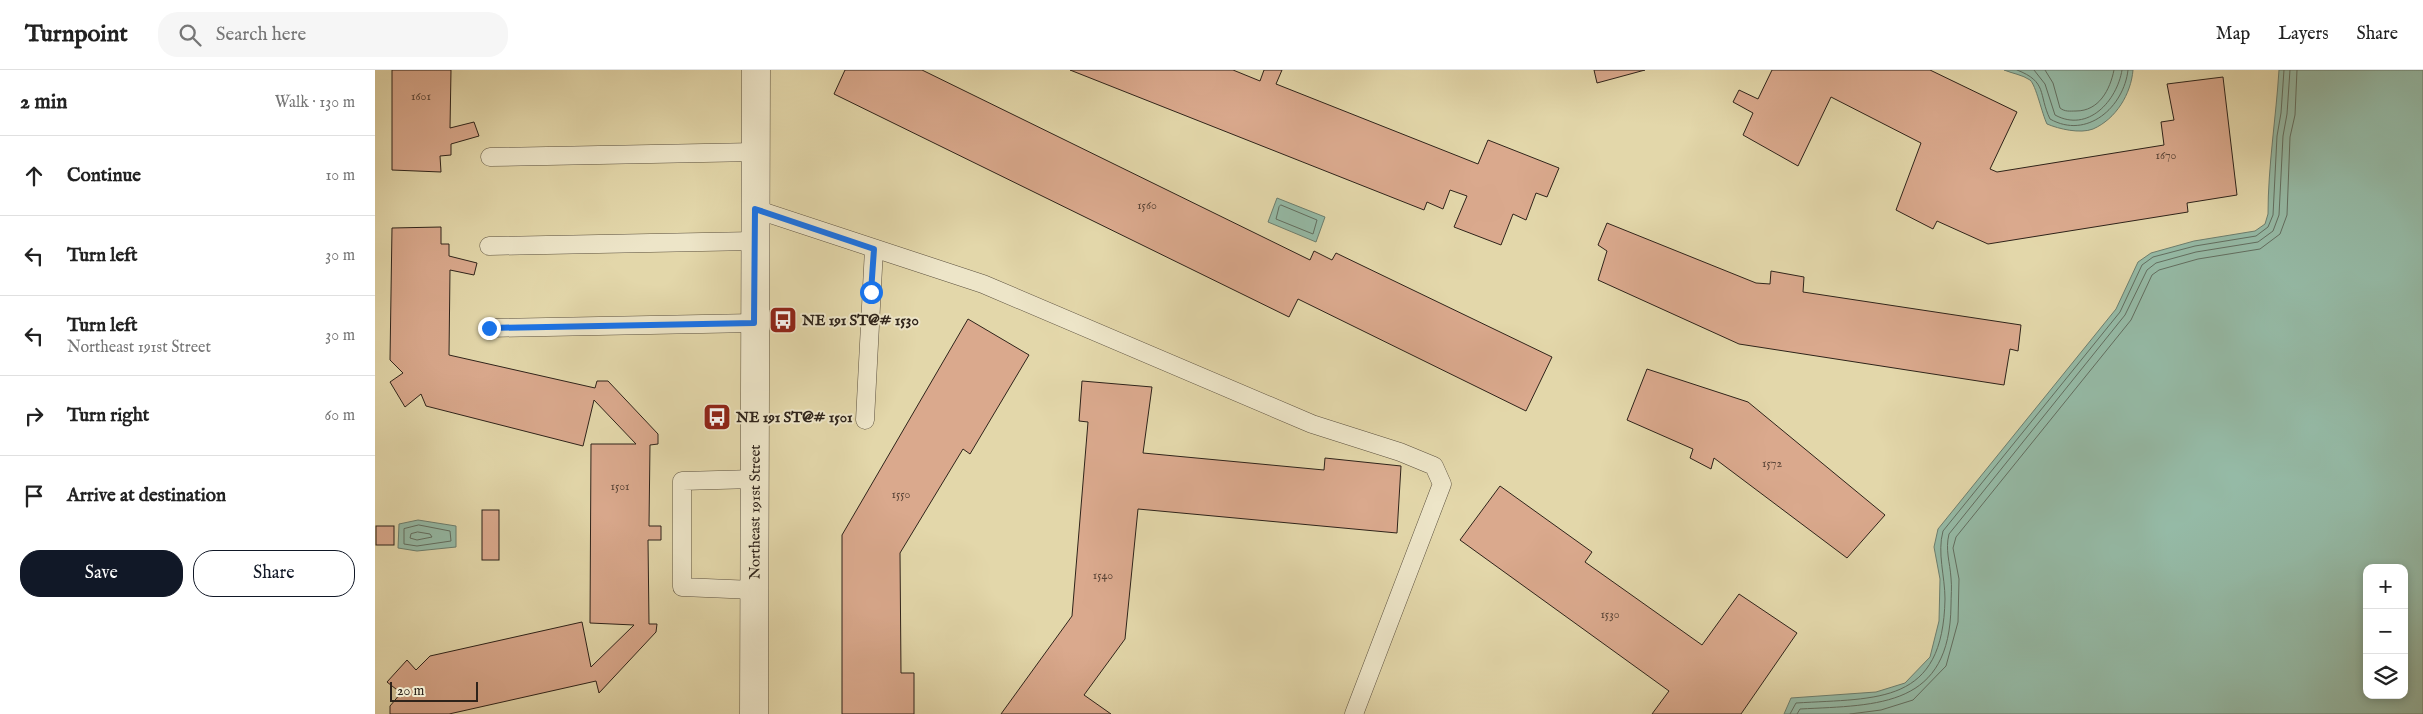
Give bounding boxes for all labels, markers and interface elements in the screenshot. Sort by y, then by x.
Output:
search box [158,12,508,57]
text: Turnpoint [25,19,128,50]
icon: search [176,21,204,49]
text: Search here [216,23,306,47]
text: Map [2216,23,2250,46]
text: Layers [2278,23,2329,46]
text: Share [2357,23,2398,46]
text: 2 min [20,89,67,116]
house number: 1601 [411,89,431,104]
text: Walk · 130 m [275,93,355,113]
house number: 1670 [2155,148,2177,163]
icon: ahead [20,162,48,190]
text: Continue [67,164,141,188]
text: 10 m [325,166,355,186]
house number: 1560 [1137,198,1157,213]
icon: left [20,242,48,270]
text: Turn left [67,244,138,268]
text: 30 m [325,246,355,266]
route start [860,281,883,304]
bus stop icon: NE 191 ST@# 1530 [768,305,798,335]
place label: NE 191 ST@# 1530 [801,311,919,330]
text: Turn left [67,314,138,338]
route end [478,317,501,340]
icon: left [20,322,48,350]
text: 30 m [325,326,355,346]
text: Northeast 191st Street [67,338,211,358]
icon: right [20,402,48,430]
bus stop icon: NE 191 ST@# 1501 [702,402,732,432]
text: Turn right [67,404,149,428]
text: 60 m [325,406,355,426]
place label: NE 191 ST@# 1501 [735,408,853,427]
street label: Northeast 191st Street [745,444,764,580]
house number: 1572 [1762,456,1782,471]
house number: 1501 [610,479,630,494]
icon: arrive [20,482,48,510]
text: Arrive at destination [67,484,226,508]
house number: 1550 [891,487,911,502]
button: Save [20,550,183,597]
button: Share [193,550,355,597]
map controls [2363,564,2408,699]
button: + [2363,564,2408,609]
house number: 1540 [1093,568,1113,583]
house number: 1530 [1600,607,1620,622]
button: − [2363,609,2408,654]
button: layers [2363,654,2408,699]
scale bar [390,679,477,702]
text: 20 m [397,682,424,700]

